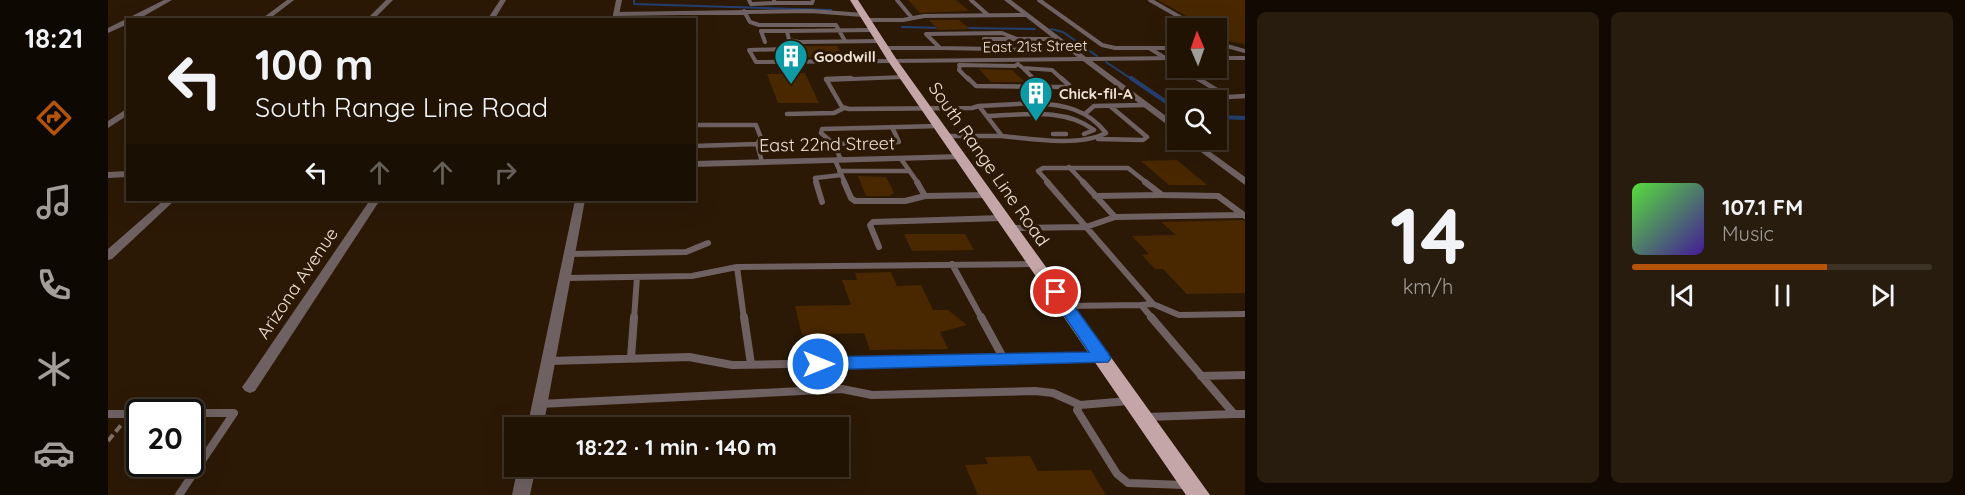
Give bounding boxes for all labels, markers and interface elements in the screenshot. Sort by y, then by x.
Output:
north arrow [1167,18,1227,78]
map controls [1167,18,1227,150]
text: 18:21 [25,21,83,55]
street label: East 21st Street [982,36,1088,56]
text: 100 m [255,38,373,91]
building icon: Goodwill [773,38,809,85]
icon: left [156,42,234,120]
place label: Goodwill [814,47,876,66]
building icon: Chick-fil-A [1018,75,1054,122]
street label: South Range Line Road [924,77,1054,251]
place label: Chick-fil-A [1059,84,1133,103]
text: South Range Line Road [255,90,548,124]
button: search [1167,90,1227,150]
icon: directions [33,97,75,139]
street label: East 22nd Street [759,131,895,157]
icon: left [300,156,333,189]
icon: ahead [363,156,396,189]
icon: ahead [426,156,459,189]
icon: right [489,156,522,189]
icon: music [33,181,75,223]
text: 14 [1390,186,1466,284]
text: 107.1 FM [1722,193,1803,221]
text: Music [1722,221,1774,246]
street label: Arizona Avenue [251,223,343,343]
icon: phone [33,264,75,306]
pin [1030,266,1081,317]
text: km/h [1403,274,1453,299]
icon: arrive [1039,275,1072,308]
icon: previous [1666,279,1699,312]
icon: pause [1766,279,1799,312]
icon: next [1866,279,1899,312]
position arrow [786,332,850,396]
icon: climate [33,348,75,390]
speed limit sign: 20 [126,399,204,477]
icon: car [33,432,75,474]
text: 18:22 · 1 min · 140 m [576,433,777,461]

